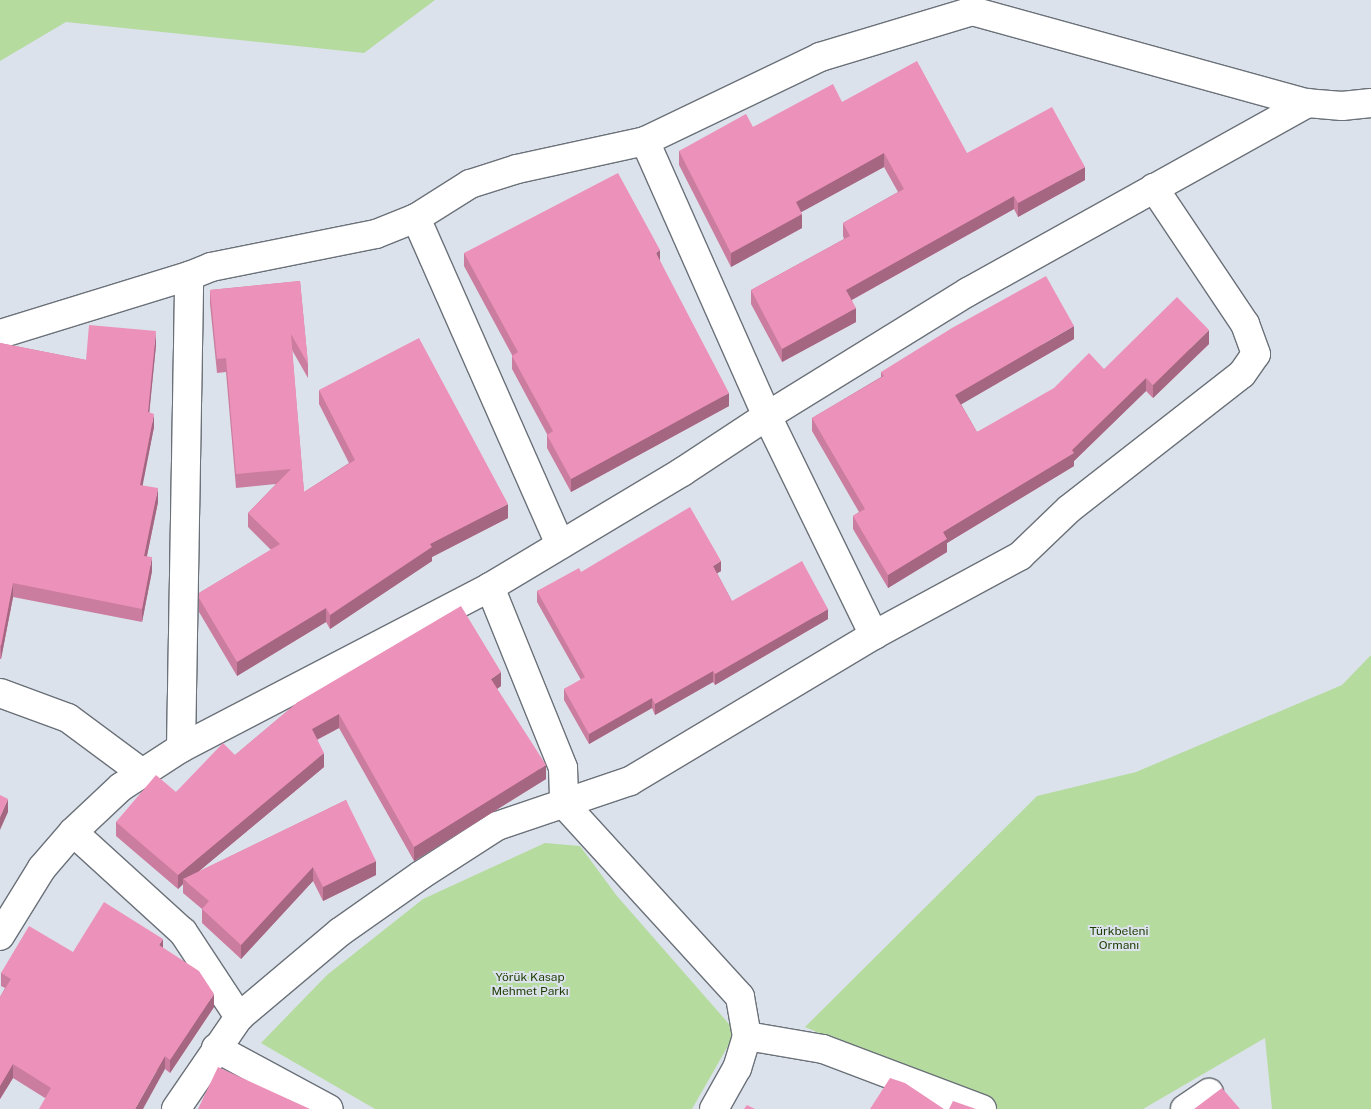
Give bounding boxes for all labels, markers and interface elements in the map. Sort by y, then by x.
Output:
park label: Türkbeleni Ormanı [1090,925,1148,953]
park label: Yörük Kasap Mehmet Parkı [491,971,569,999]

